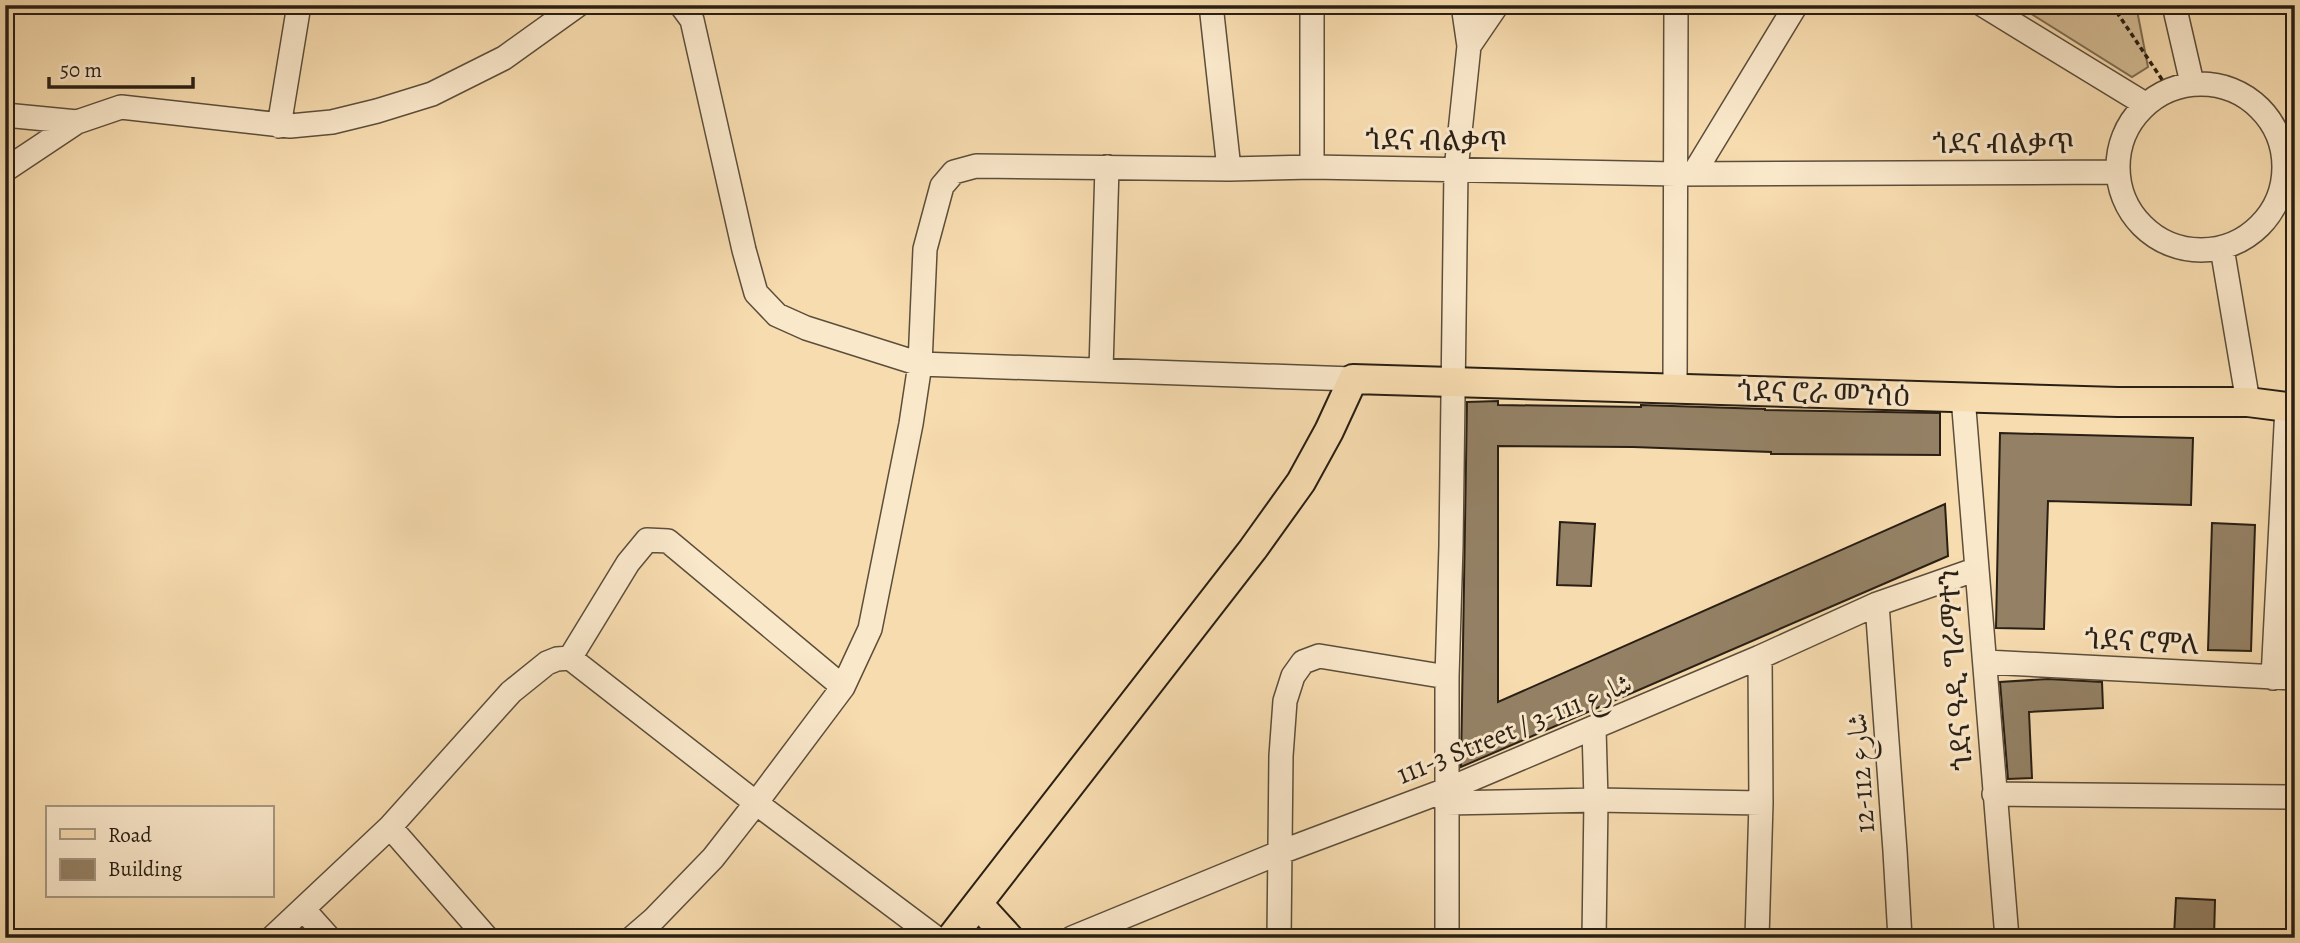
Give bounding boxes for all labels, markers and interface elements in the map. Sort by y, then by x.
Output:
scale bar [49,46,192,90]
text: 50 m [60,56,102,84]
street label: ጎደና ብልቃጥ [1365,121,1507,161]
street label: ጎደና ብልቃጥ [1932,125,2074,163]
street label: ጎደና ሮራ መንሳዕ [1737,372,1911,416]
street label: ጎደና ዓዲ ግራማተን [1930,568,1982,772]
street label: ጎደና ሮምለ [2083,620,2200,664]
street label: 111-3 Street / شارع 111-3 [1391,664,1639,797]
street label: شارع 112-12 [1838,711,1888,834]
legend [46,806,273,898]
text: Road [108,821,152,849]
text: Building [108,855,183,883]

